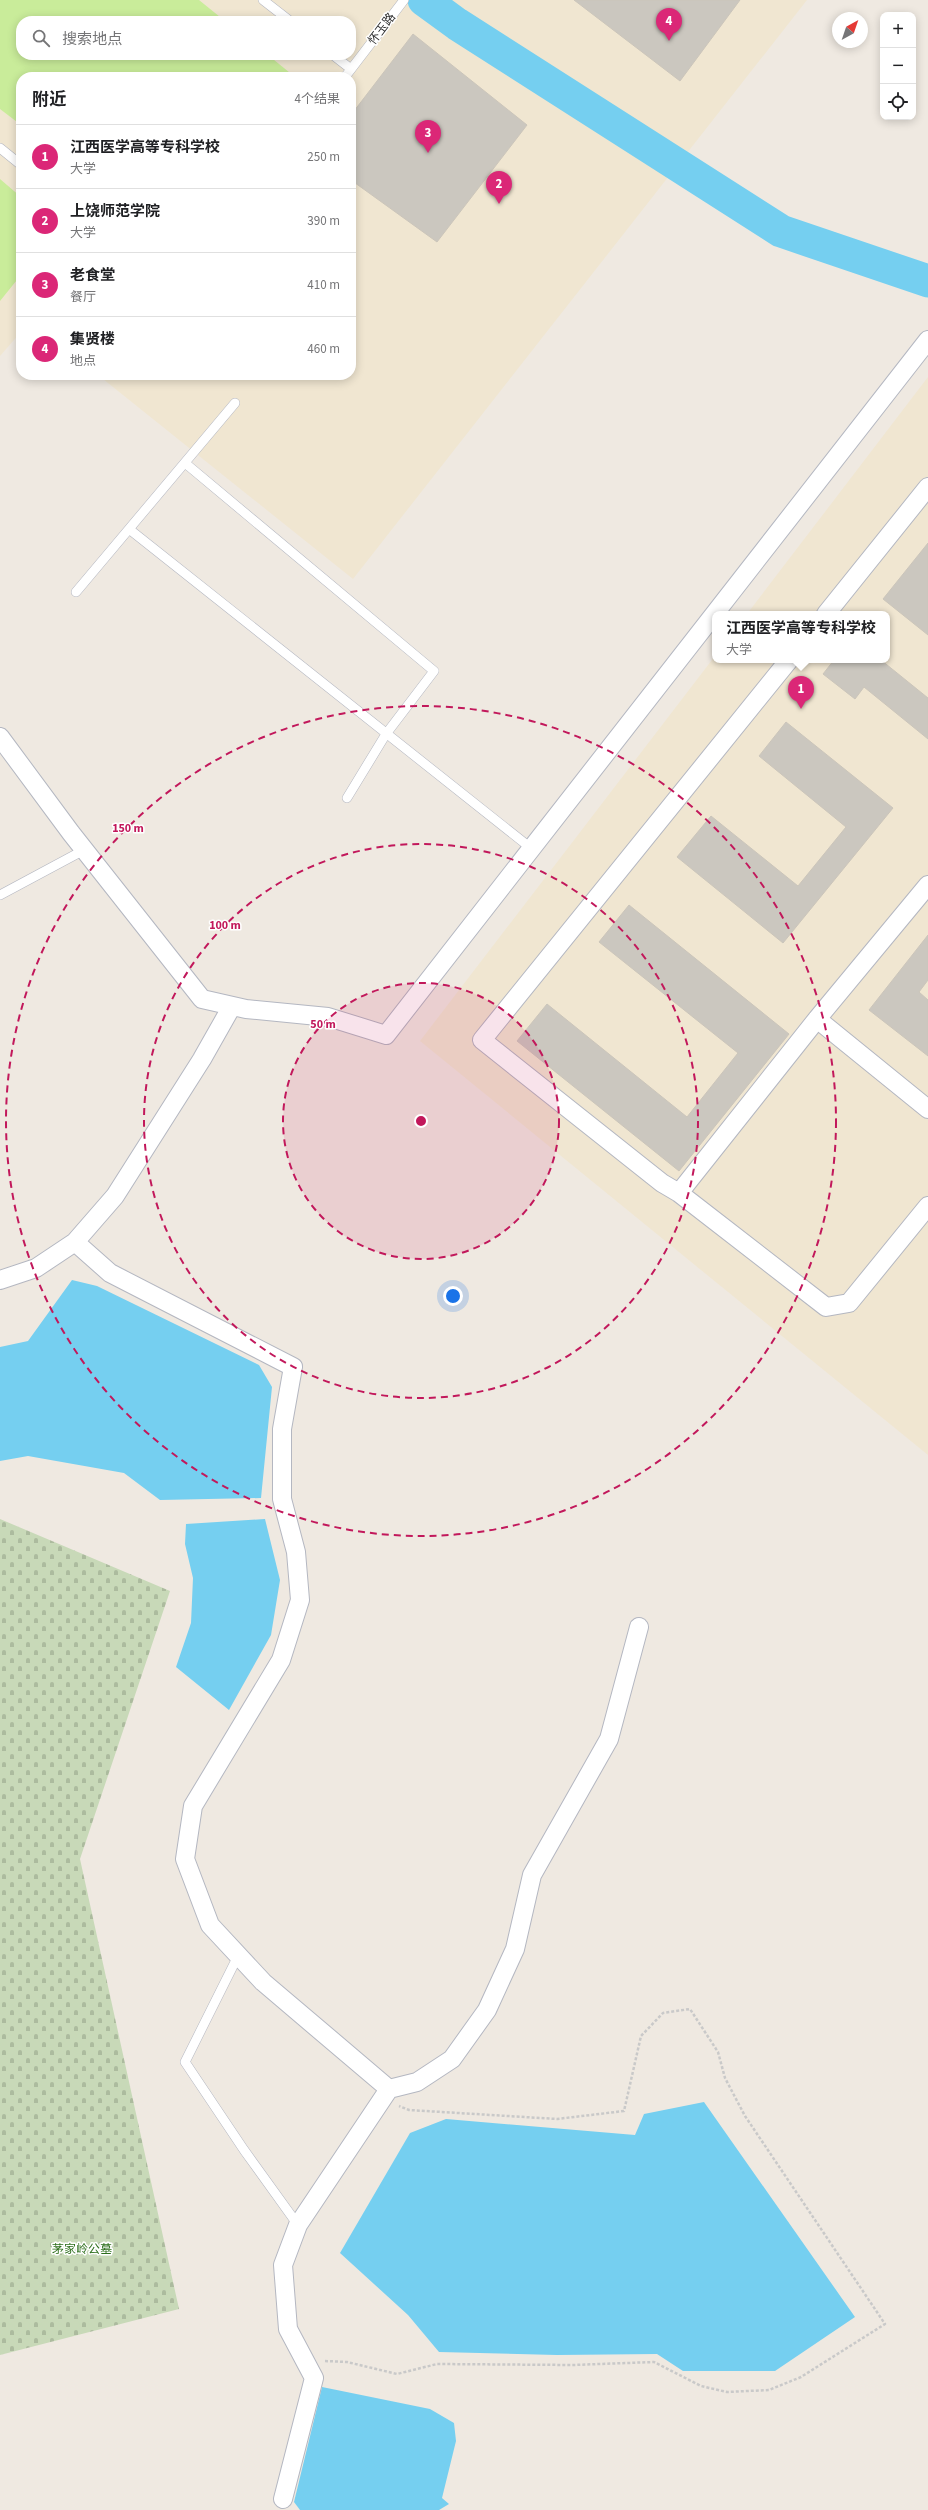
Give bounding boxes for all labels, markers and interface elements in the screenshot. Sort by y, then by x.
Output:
pin: 4 [656,8,682,41]
street label: 怀玉路 [364,10,400,48]
north arrow [832,12,868,48]
map controls [880,12,916,120]
button: + [880,12,916,48]
search box [16,16,356,60]
icon: search [30,27,52,49]
text: 搜索地点 [62,29,122,50]
button: − [880,48,916,84]
button: locate [880,84,916,120]
text: 附近 [32,88,66,112]
text: 4个结果 [295,90,340,108]
pin: 3 [415,120,441,153]
text: 江西医学高等专科学校 [70,137,220,158]
text: 1 [42,148,48,166]
text: 250 m [307,148,340,166]
text: 大学 [70,160,96,178]
pin: 2 [486,171,512,204]
text: 上饶师范学院 [70,201,160,222]
text: 2 [42,212,48,230]
text: 390 m [307,212,340,230]
text: 大学 [70,224,96,242]
text: 老食堂 [70,265,115,286]
text: 3 [42,276,48,294]
text: 410 m [307,276,340,294]
text: 餐厅 [70,288,96,306]
text: 集贤楼 [70,329,115,350]
text: 4 [42,340,48,358]
text: 460 m [307,340,340,358]
text: 地点 [70,352,96,370]
popup [712,611,890,663]
text: 江西医学高等专科学校 [726,618,876,639]
text: 大学 [726,641,752,659]
pin: 1 [788,676,814,709]
text: 150 m [112,820,144,837]
text: 100 m [209,917,241,934]
text: 50 m [310,1016,336,1033]
centre of rings [414,1114,428,1128]
your location [443,1286,463,1306]
park label: 茅家岭公墓 [52,2241,112,2258]

